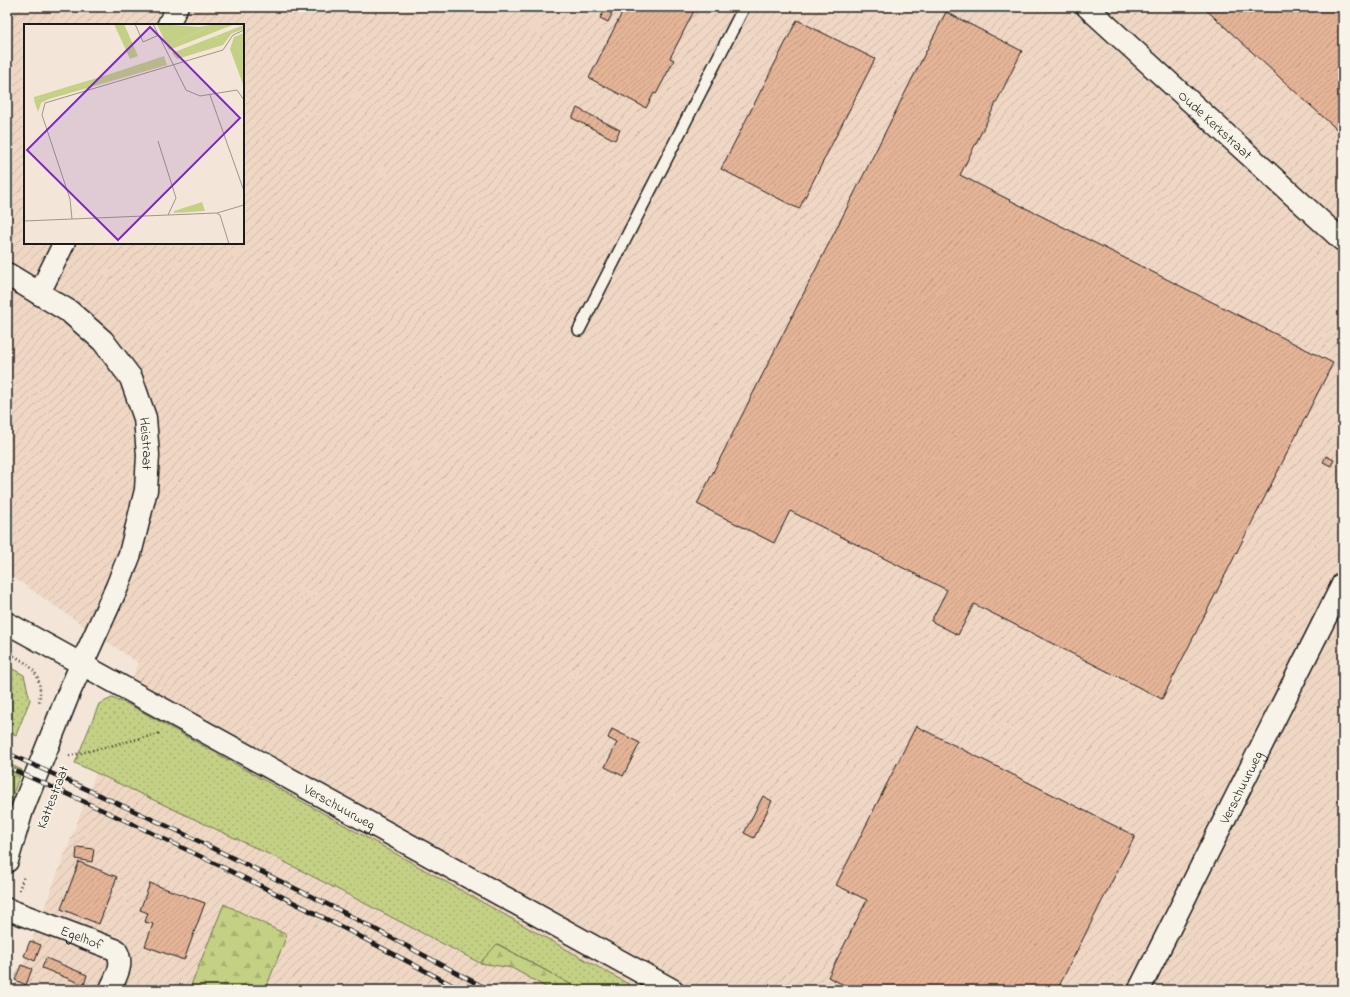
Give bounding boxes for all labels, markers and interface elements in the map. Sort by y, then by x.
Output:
inset map [24,24,244,244]
street label: Oude Kerkstraat [1172,86,1257,165]
street label: Heistraat [133,416,157,471]
street label: Verschuurweg [1214,748,1270,829]
street label: Kattestraat [32,763,75,832]
street label: Verschuurweg [298,779,379,837]
street label: Egelhof [57,921,106,956]

